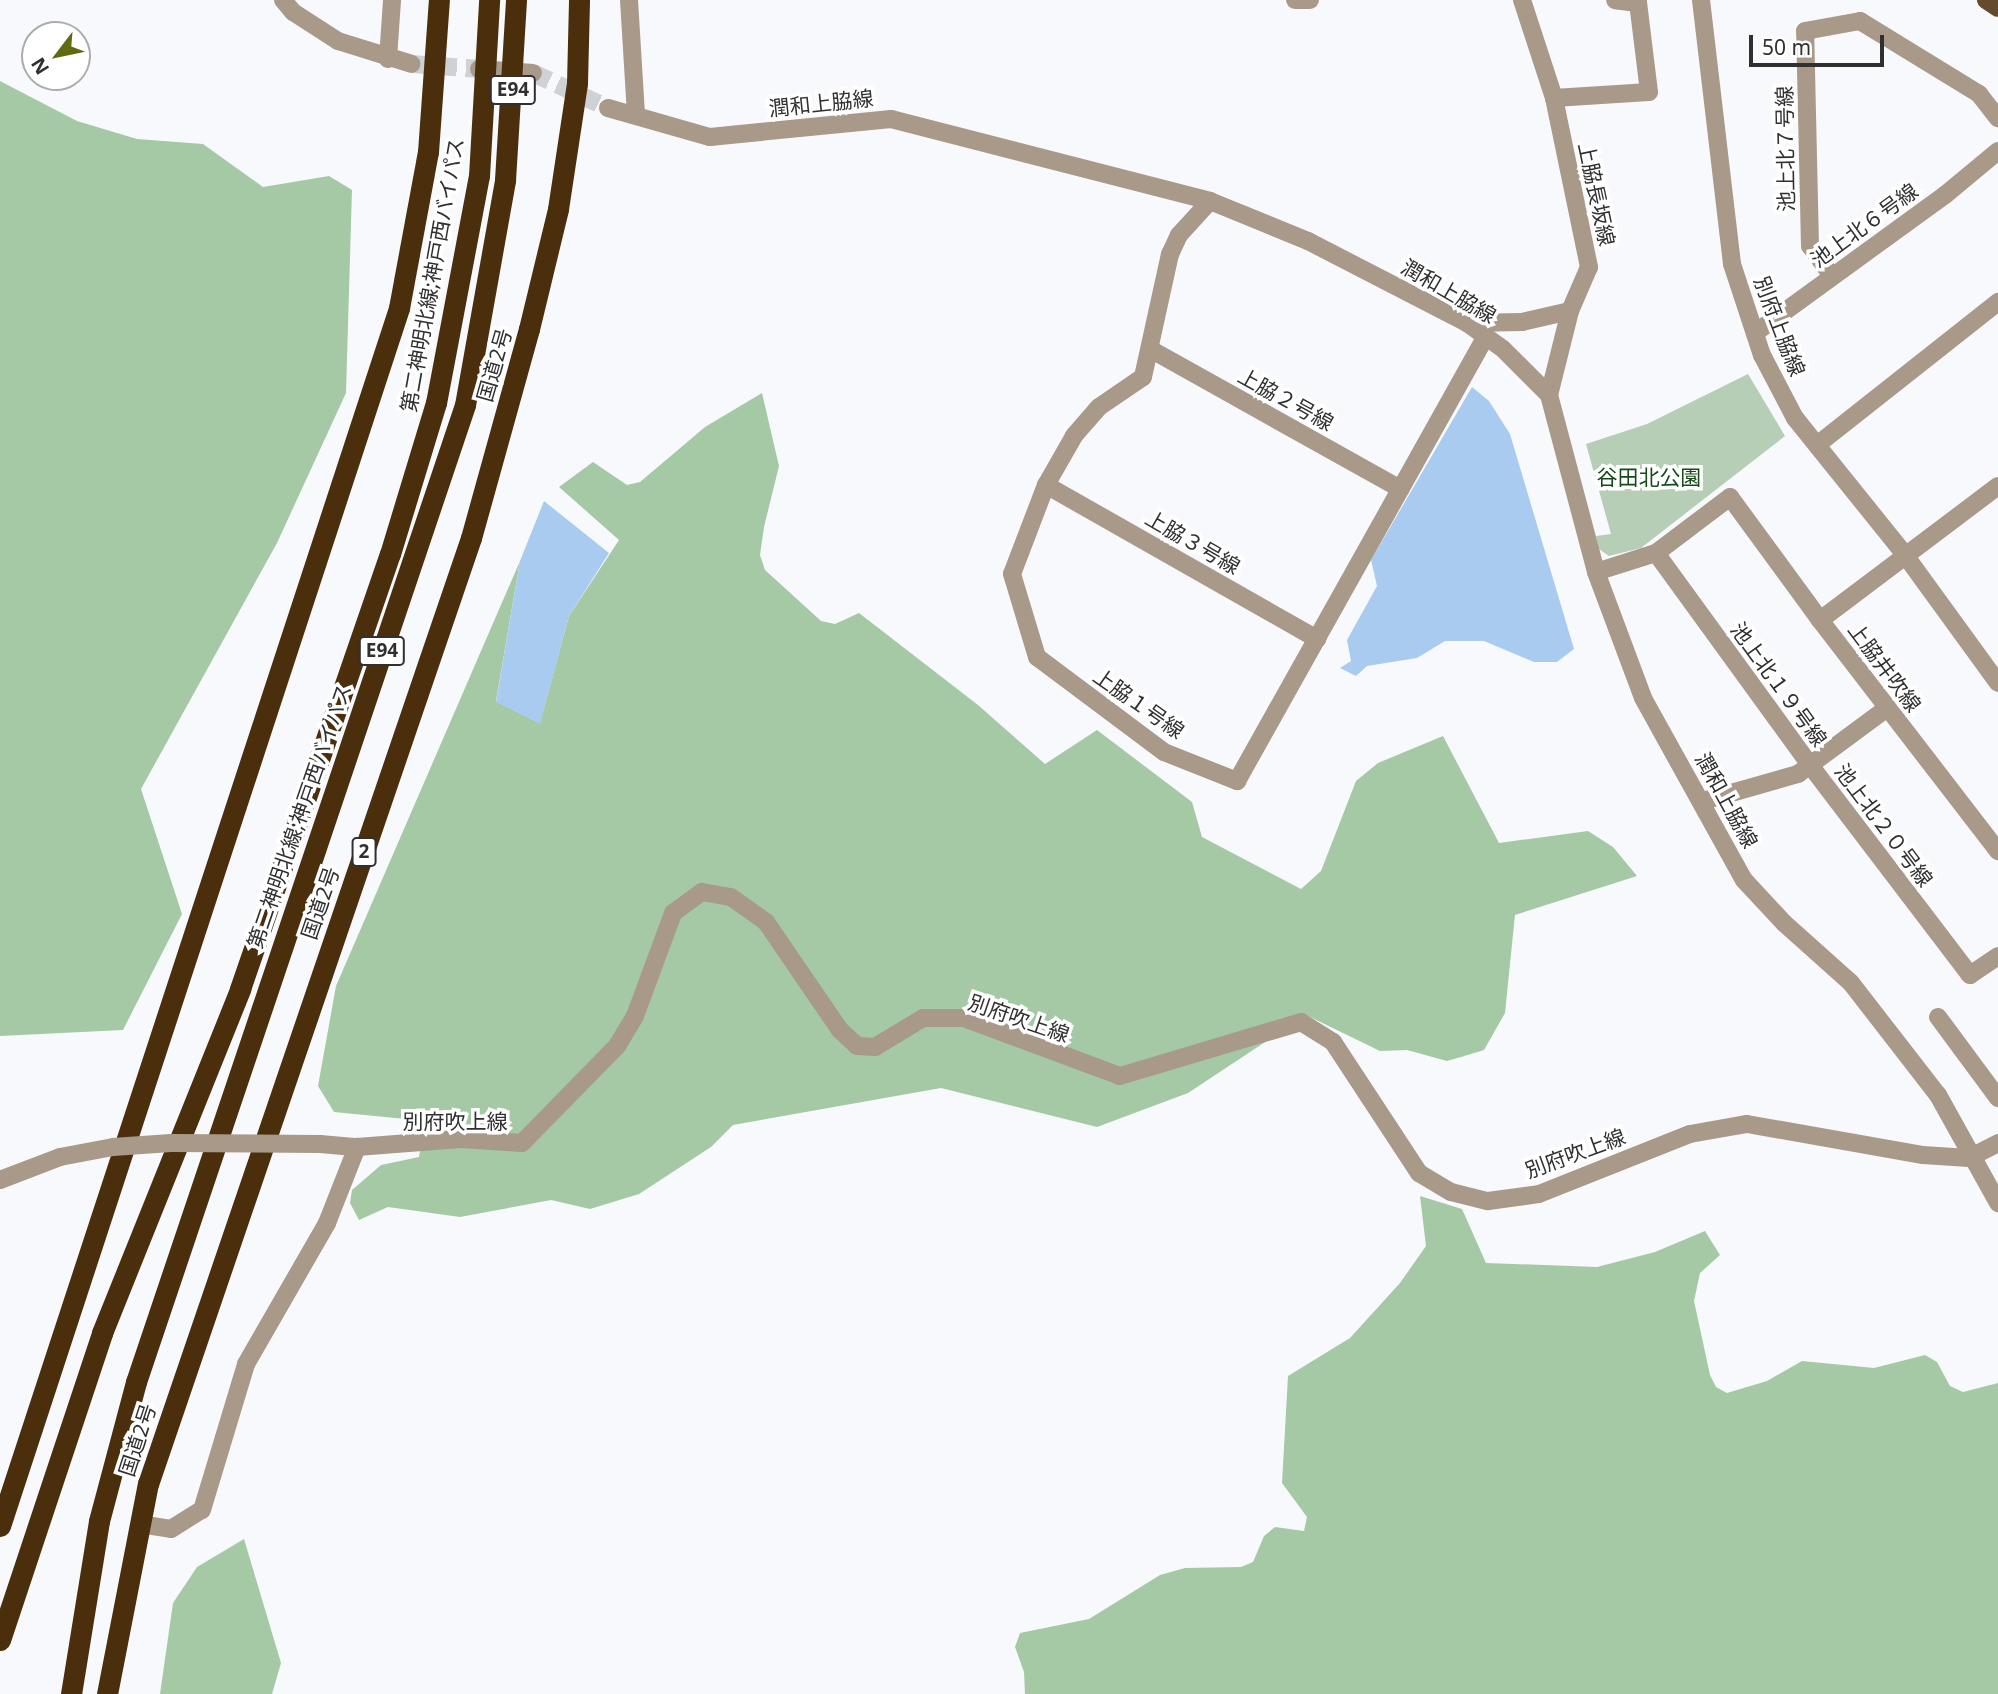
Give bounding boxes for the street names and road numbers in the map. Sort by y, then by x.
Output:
road number: E94 [489,74,538,106]
street label: 潤和上脇線 [767,85,875,121]
street label: 池上北７号線 [1771,86,1799,212]
street label: 第二神明北線;神戸西バイパス [395,136,469,414]
street label: 上脇長坂線 [1574,140,1620,248]
street label: 池上北６号線 [1806,178,1922,272]
street label: 潤和上脇線 [1397,254,1501,328]
street label: 別府上脇線 [1749,272,1811,380]
street label: 国道2号 [472,325,516,405]
street label: 上脇２号線 [1234,363,1338,435]
street label: 上脇３号線 [1141,505,1245,579]
street label: 池上北１９号線 [1726,617,1832,751]
street label: 上脇井吹線 [1843,617,1927,717]
road number: E94 [358,636,406,666]
street label: 上脇１号線 [1089,663,1189,743]
street label: 第二神明北線;神戸西バイパス [242,680,356,952]
street label: 潤和上脇線 [1691,748,1763,852]
street label: 池上北２０号線 [1830,759,1938,891]
road number: 2 [350,836,378,867]
street label: 国道2号 [296,863,344,943]
street label: 別府吹上線 [965,989,1073,1047]
street label: 別府吹上線 [403,1108,507,1134]
street label: 別府吹上線 [1521,1123,1629,1183]
street label: 国道2号 [113,1400,161,1480]

